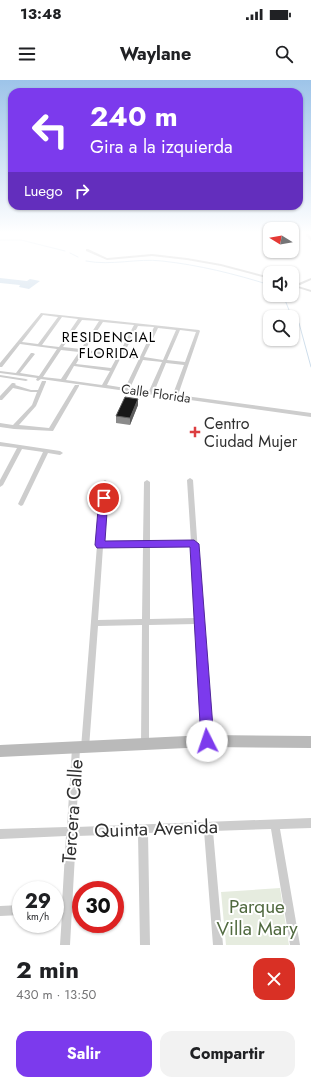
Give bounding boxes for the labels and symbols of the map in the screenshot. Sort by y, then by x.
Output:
north arrow [263,222,299,258]
district label: RESIDENCIAL FLORIDA [62,327,156,363]
street label: Calle Florida [120,379,192,408]
place label: Centro Ciudad Mujer [204,412,298,453]
marker: Centro Ciudad Mujer [189,426,201,438]
pin [87,481,121,515]
position arrow [186,720,228,762]
street label: Tercera Calle [55,758,90,864]
street label: Quinta Avenida [94,813,218,844]
speed limit sign: 30 [72,881,124,933]
park label: Parque Villa Mary [216,893,298,942]

